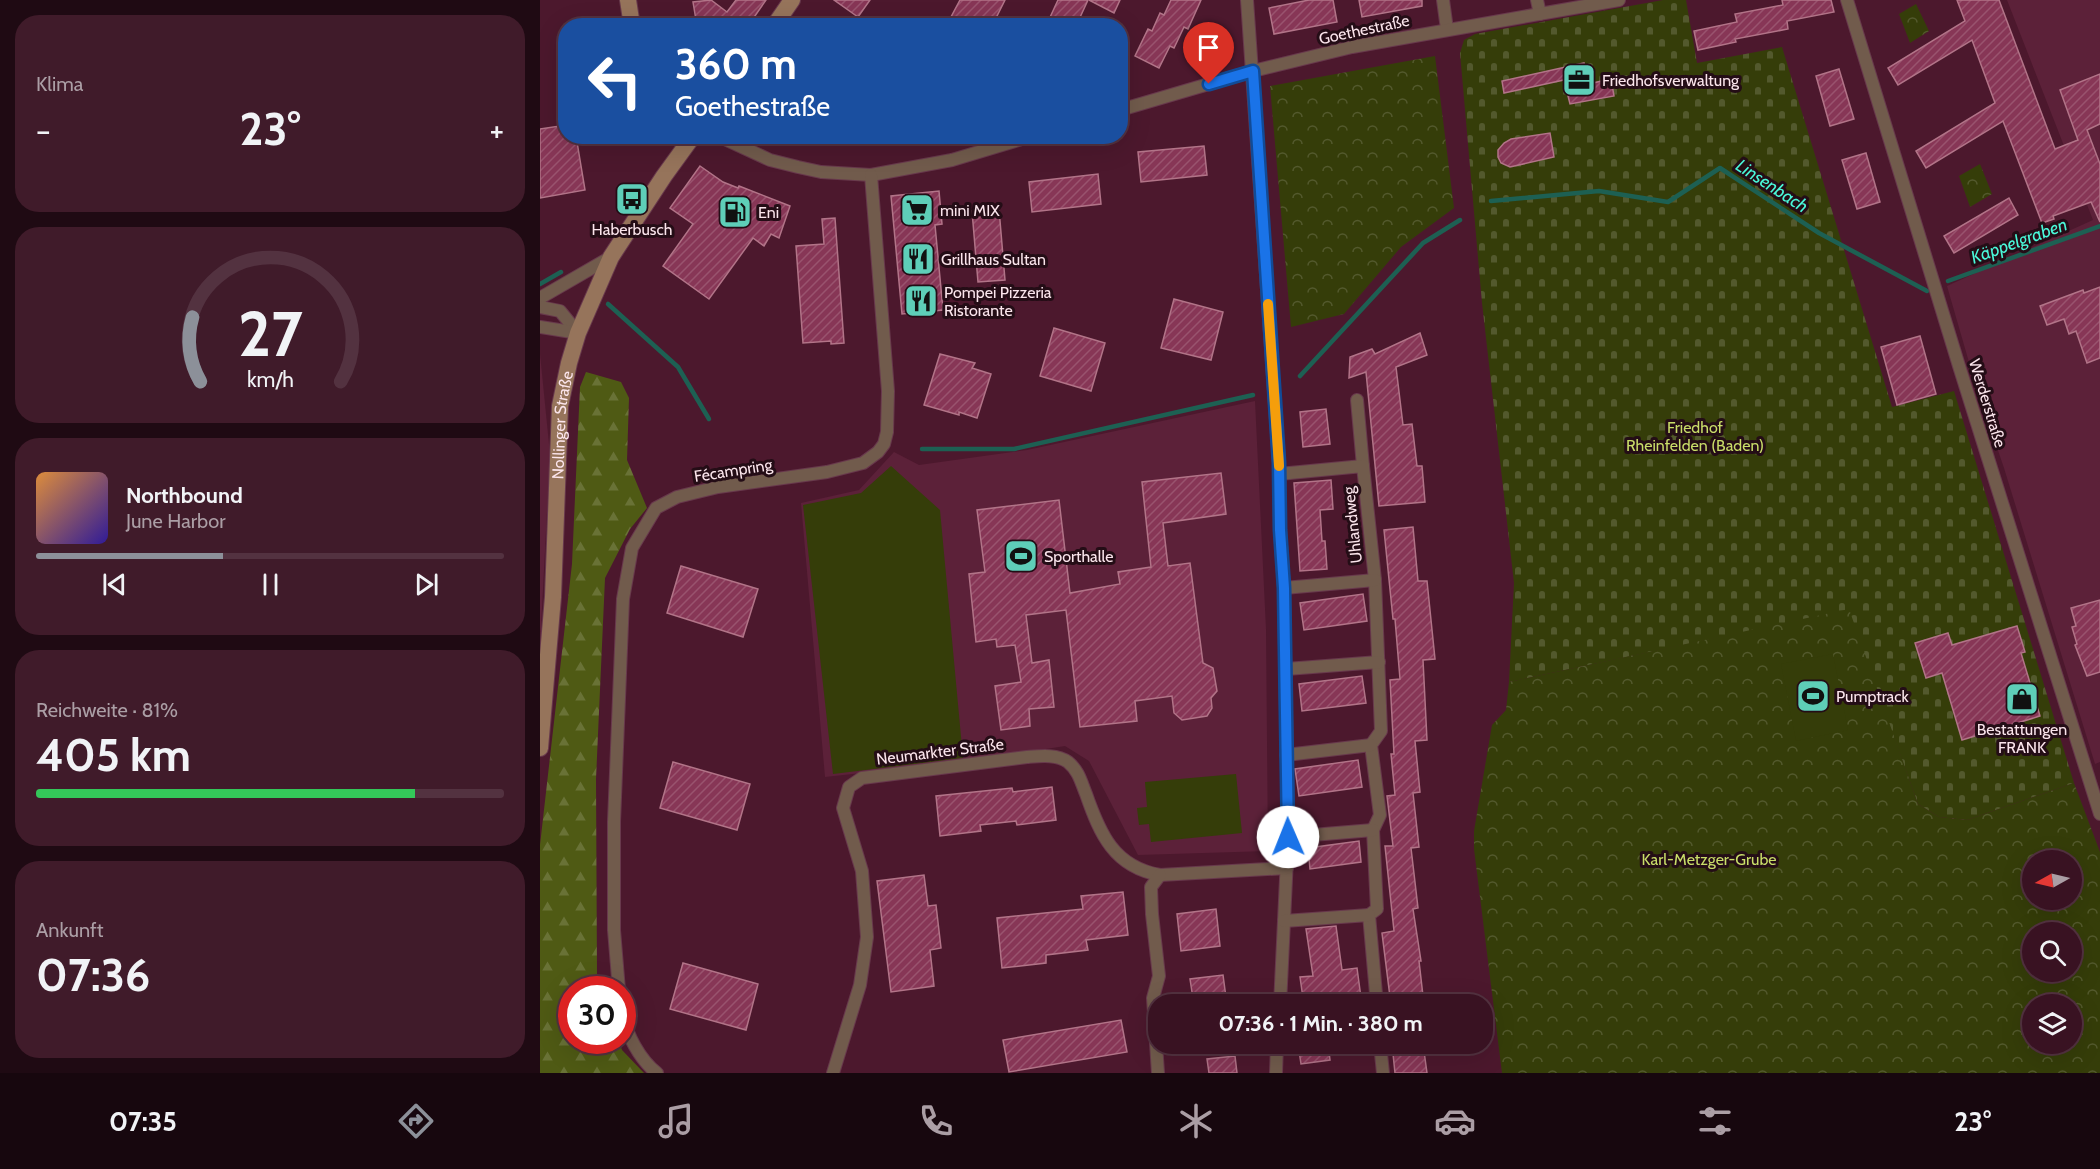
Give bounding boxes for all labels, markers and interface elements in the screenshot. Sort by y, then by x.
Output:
street label: Goethestraße [1317,11,1411,48]
pin [1183,22,1234,84]
icon: arrive [1192,31,1225,64]
text: 360 m [675,38,797,90]
icon: left [576,42,654,120]
office icon: Friedhofsverwaltung [1561,62,1597,98]
place label: Friedhofsverwaltung [1602,71,1740,90]
text: Klima [36,72,83,96]
text: Goethestraße [675,90,830,123]
text: 23° [239,102,301,156]
text: − [36,110,51,150]
text: + [489,110,504,150]
water label: Linsenbach [1732,155,1812,217]
bus stop icon: Haberbusch [614,181,650,217]
supermarket icon: mini MIX [899,192,935,228]
fuel station icon: Eni [717,194,753,230]
place label: mini MIX [940,201,1000,220]
place label: Eni [758,203,779,222]
water label: Käppelgraben [1968,213,2070,269]
place label: Haberbusch [592,220,672,239]
restaurant icon: Grillhaus Sultan [900,241,936,277]
place label: Grillhaus Sultan [941,250,1046,269]
restaurant icon: Pompei Pizzeria Ristorante [903,283,939,319]
place label: Pompei Pizzeria Ristorante [944,283,1052,320]
text: 27 [238,296,303,372]
street label: Werderstraße [1965,357,2010,450]
text: km/h [247,366,293,392]
street label: Nollinger Straße [548,369,577,480]
park label: Friedhof Rheinfelden (Baden) [1626,418,1764,455]
street label: Fécampring [693,455,775,486]
text: Northbound [126,482,243,509]
street label: Uhlandweg [1339,485,1366,564]
text: June Harbor [126,509,226,533]
sports icon: Sporthalle [1003,538,1039,574]
place label: Sporthalle [1044,547,1113,566]
icon: previous [98,568,131,601]
icon: pause [254,568,287,601]
icon: next [410,568,443,601]
sports icon: Pumptrack [1795,678,1831,714]
shop icon: Bestattungen FRANK [2004,681,2040,717]
place label: Pumptrack [1836,687,1910,706]
text: Reichweite · 81% [36,698,178,722]
place label: Bestattungen FRANK [1977,720,2067,757]
text: 405 km [36,728,191,782]
street label: Neumarkter Straße [875,734,1005,769]
position arrow [1256,805,1320,869]
park label: Karl-Metzger-Grube [1641,850,1777,869]
north arrow [2022,850,2082,910]
map controls [2022,850,2082,1054]
text: Ankunft [36,918,103,942]
button: search [2022,922,2082,982]
text: 07:36 [36,948,150,1002]
speed limit sign: 30 [558,976,636,1054]
button: layers [2022,994,2082,1054]
text: 07:36 · 1 Min. · 380 m [1218,1010,1423,1037]
icon: directions [395,1100,437,1142]
icon: music [655,1100,697,1142]
icon: phone [915,1100,957,1142]
icon: climate [1175,1100,1217,1142]
icon: car [1434,1100,1476,1142]
icon: filters [1694,1100,1736,1142]
text: 07:35 [109,1105,177,1138]
text: 23° [1954,1105,1991,1138]

